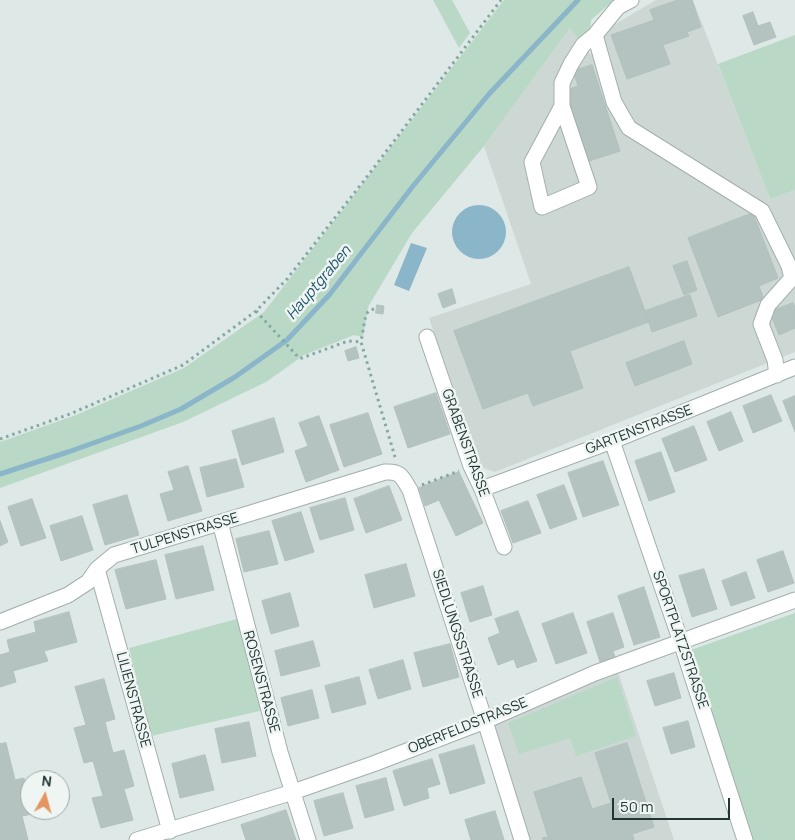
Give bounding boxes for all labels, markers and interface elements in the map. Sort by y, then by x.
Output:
water label: Hauptgraben [283,242,355,324]
street label: GRABENSTRASSE [438,387,492,499]
street label: GARTENSTRASSE [583,402,695,458]
street label: TULPENSTRASSE [129,510,241,558]
street label: SIEDLUNGSSTRASSE [428,567,486,701]
street label: SPORTPLATZSTRASSE [648,569,712,711]
street label: ROSENSTRASSE [239,629,283,735]
street label: LILIENSTRASSE [112,650,154,750]
street label: OBERFELDSTRASSE [406,694,530,758]
north arrow [20,770,70,820]
text: N [41,771,53,791]
scale bar [615,788,732,820]
text: 50 m [620,796,654,817]

